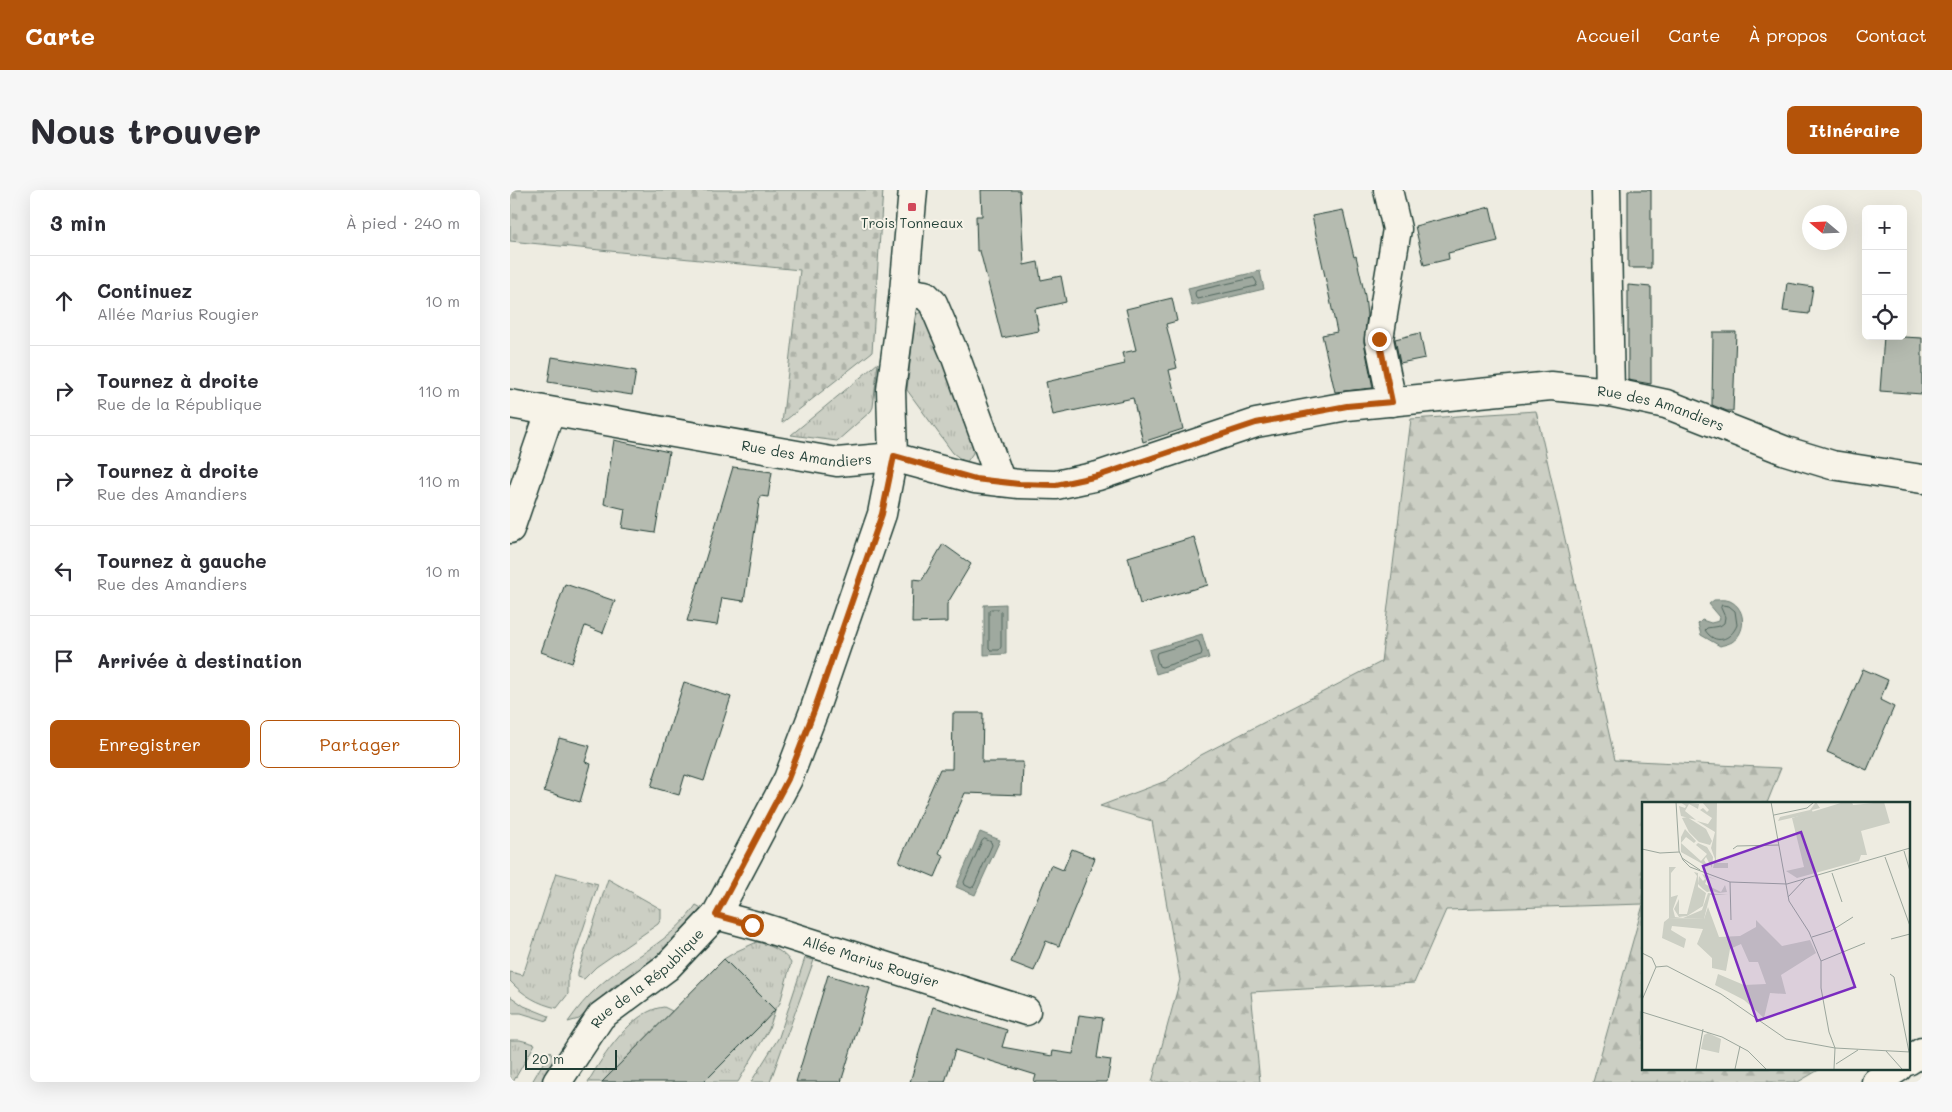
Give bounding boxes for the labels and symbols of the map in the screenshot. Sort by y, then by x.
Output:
marker: Trois Tonneaux [906,201,918,213]
north arrow [1802,205,1847,250]
place label: Trois Tonneaux [861,213,963,232]
route end [1368,328,1391,351]
street label: Rue des Amandiers [1596,381,1727,435]
street label: Rue des Amandiers [740,435,872,471]
inset map [1642,802,1910,1070]
route start [741,914,764,937]
street label: Rue de la République [586,924,708,1032]
street label: Allée Marius Rougier [801,931,942,992]
scale bar [525,1047,618,1070]

